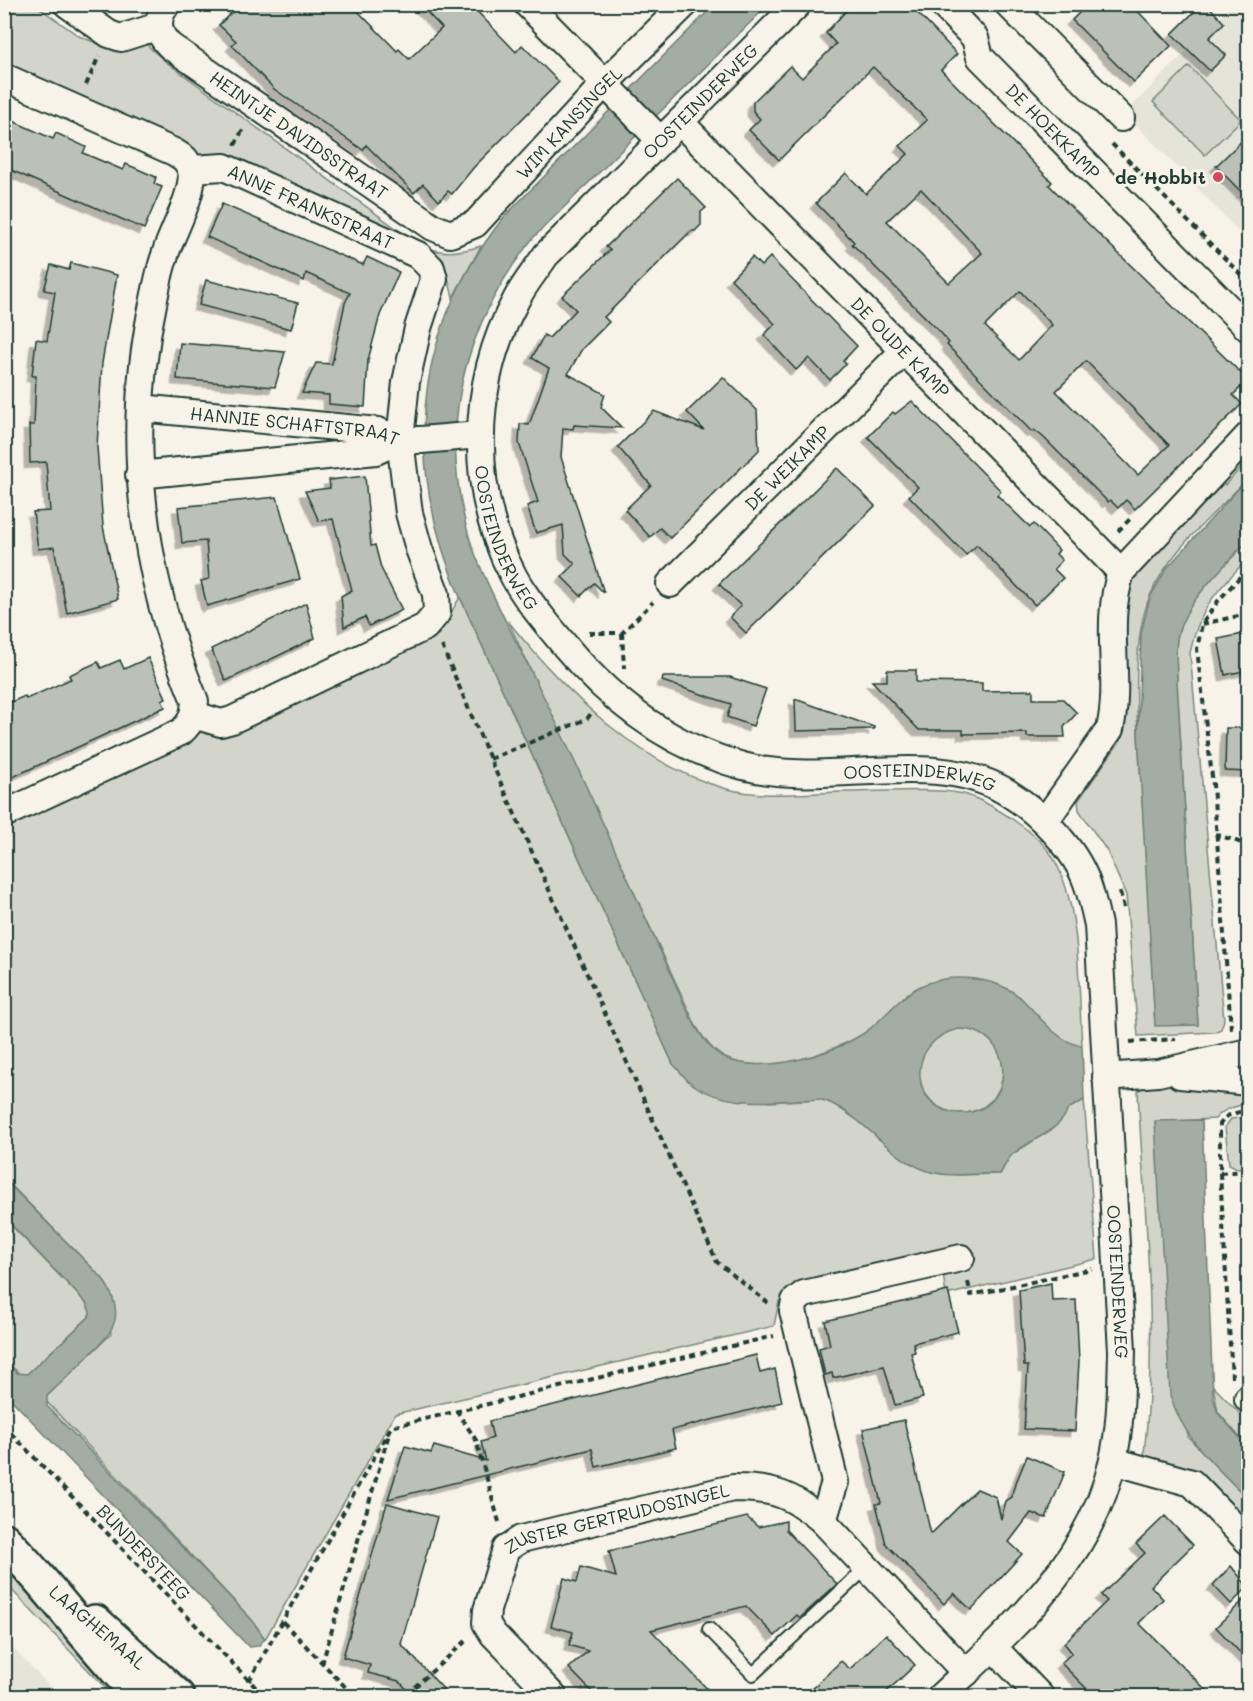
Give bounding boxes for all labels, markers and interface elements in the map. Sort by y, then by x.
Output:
street label: OOSTEINDERWEG [637,38,763,164]
street label: WIM KANSINGEL [511,61,627,184]
street label: HEINTJE DAVIDSSTRAAT [205,65,393,205]
street label: DE HOEKKAMP [1000,78,1106,184]
street label: ANNE FRANKSTRAAT [224,158,398,255]
place label: de Hobbit [1115,165,1206,189]
marker: de Hobbit [1211,170,1225,184]
street label: DE OUDE KAMP [846,291,955,403]
street label: HANNIE SCHAFTSTRAAT [189,401,403,451]
street label: DE WEIKAMP [739,420,835,515]
street label: OOSTEINDERWEG [470,464,544,615]
street label: OOSTEINDERWEG [843,758,1000,797]
street label: OOSTEINDERWEG [1102,1204,1134,1359]
street label: ZUSTER GERTRUDOSINGEL [499,1477,732,1559]
street label: BUNDERSTEEG [92,1499,196,1605]
street label: LAAGHEMAAL [44,1579,152,1675]

